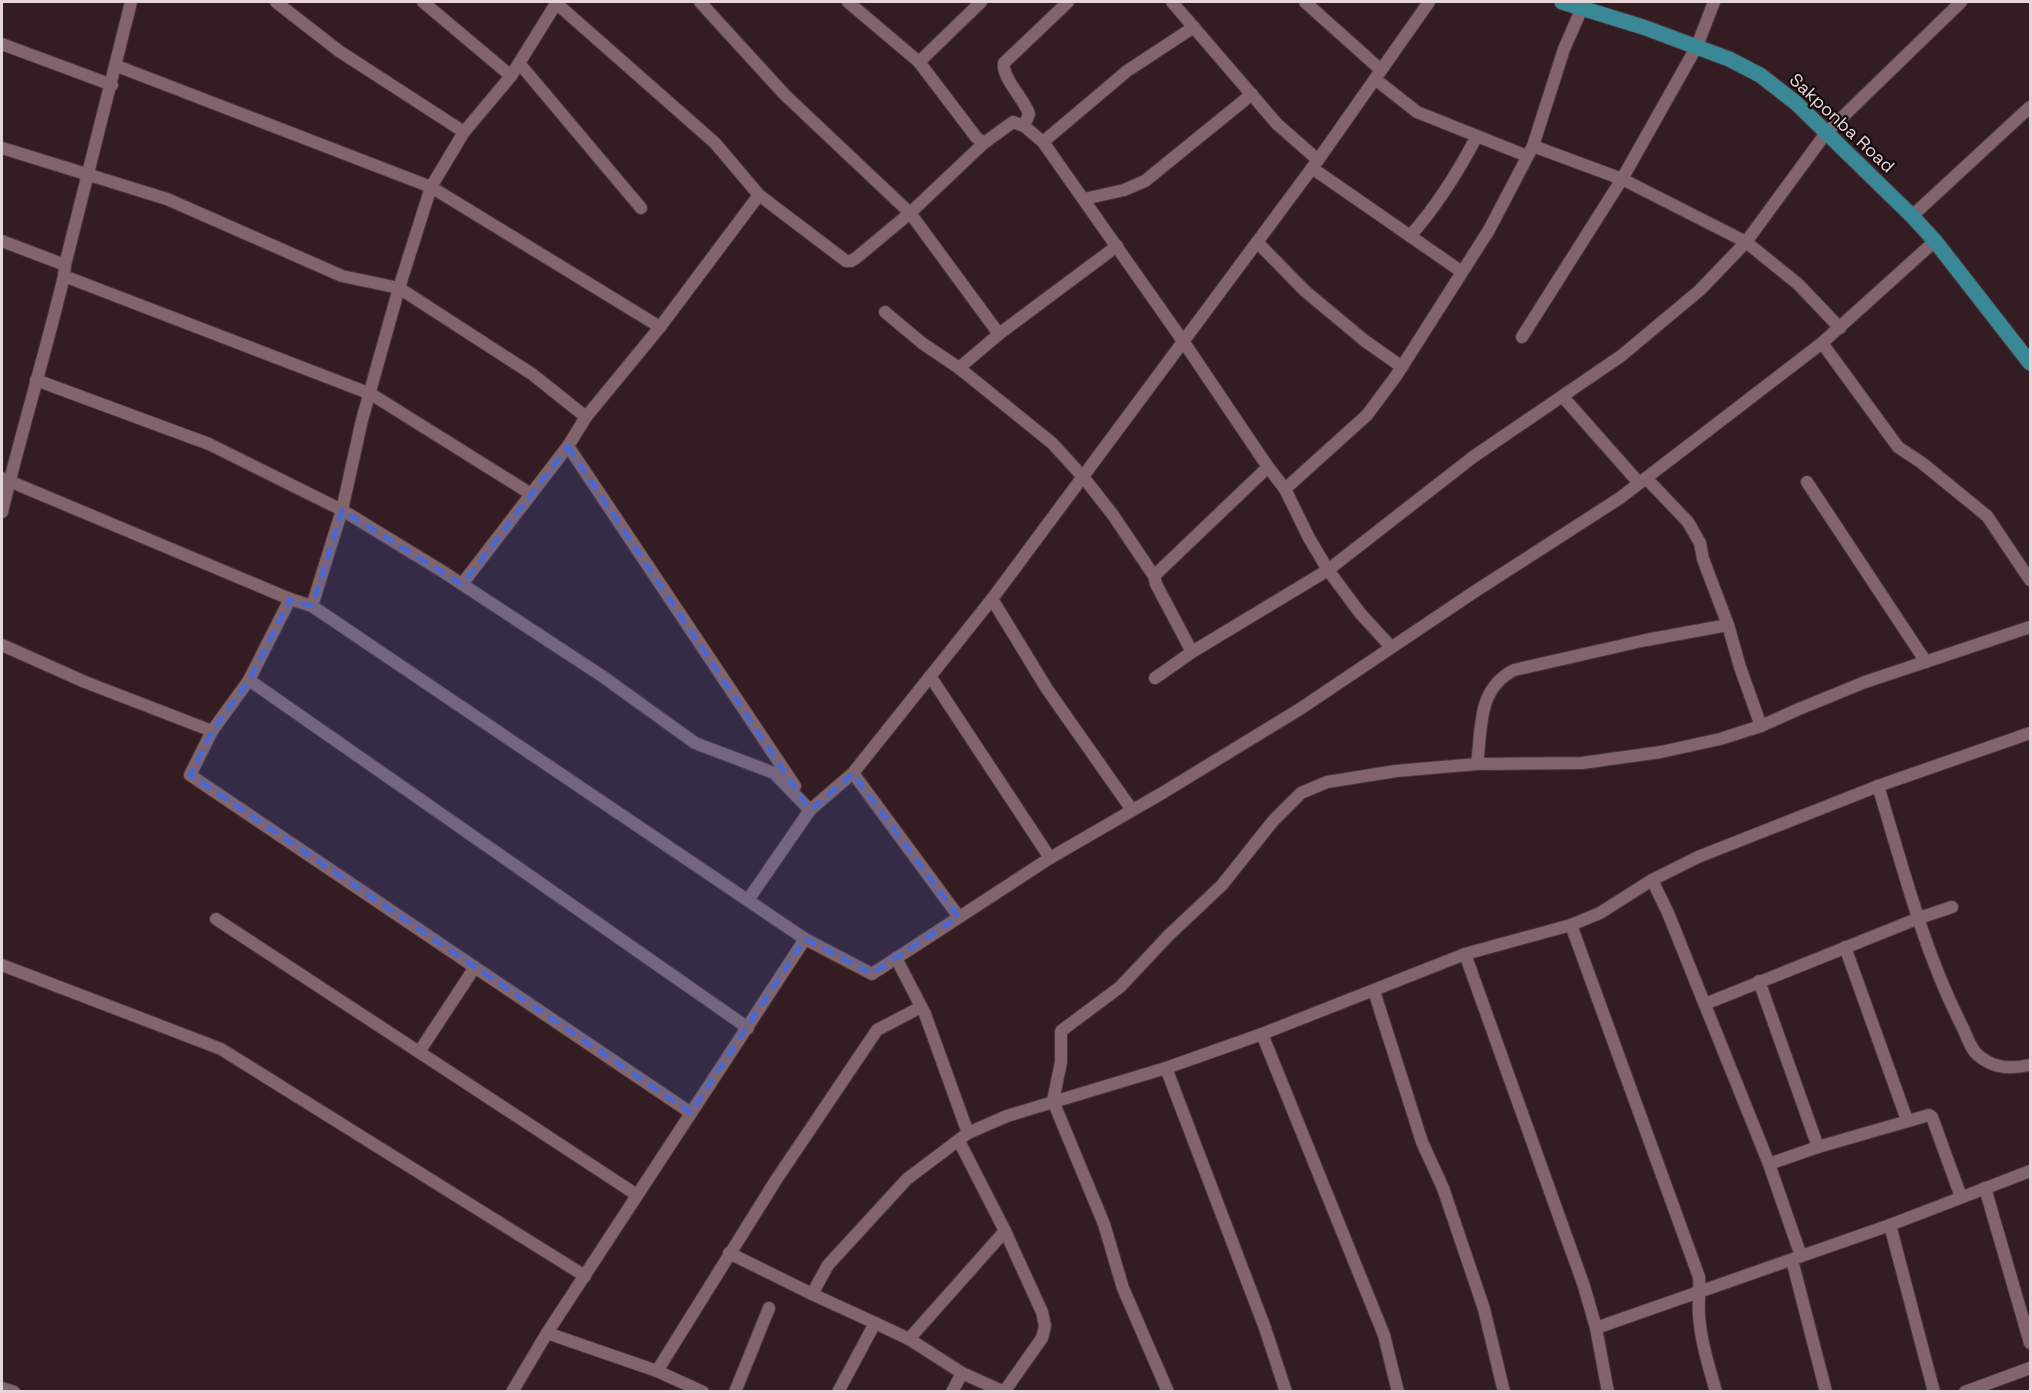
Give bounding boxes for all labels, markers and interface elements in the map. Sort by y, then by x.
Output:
street label: Sakponba Road [1785,68,1900,177]

